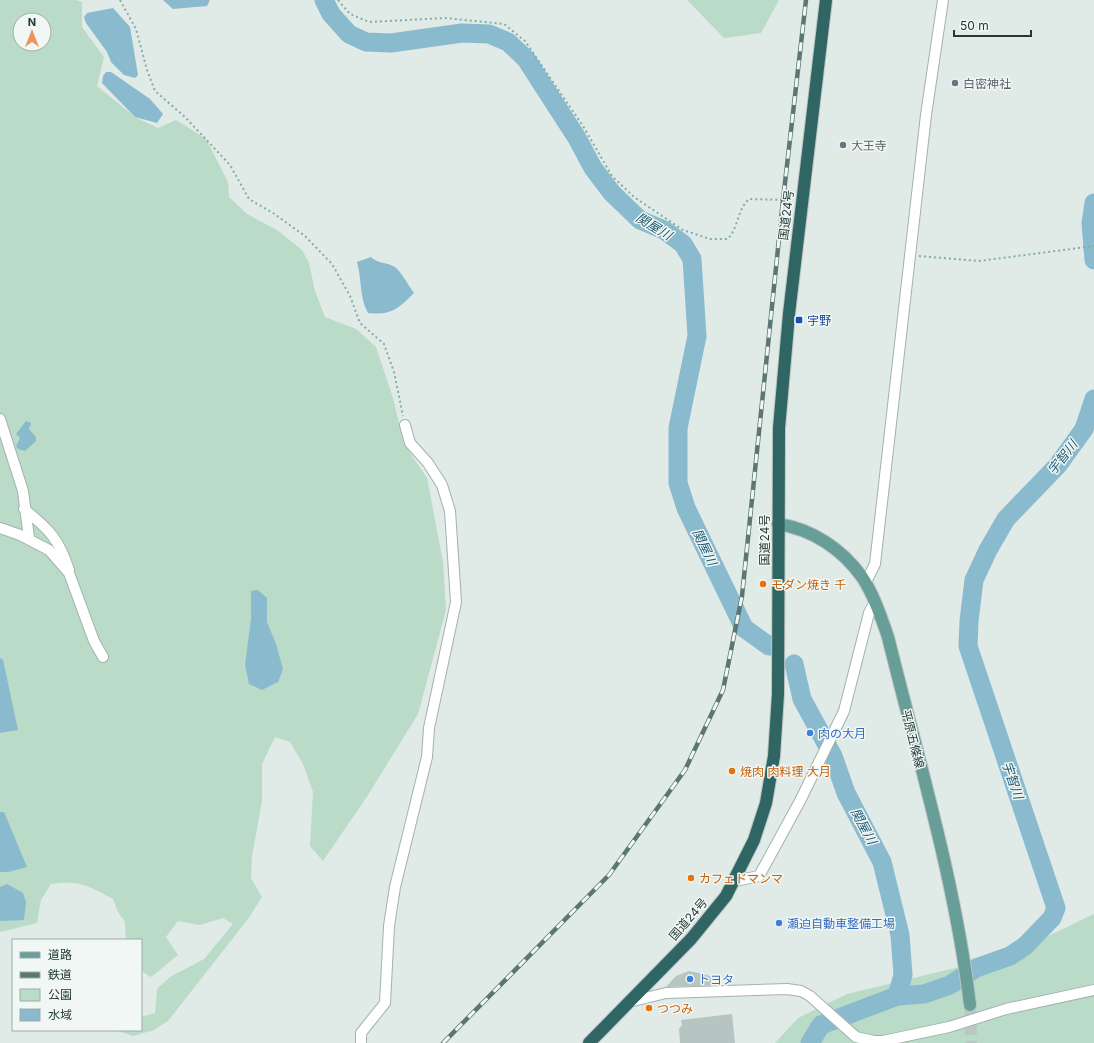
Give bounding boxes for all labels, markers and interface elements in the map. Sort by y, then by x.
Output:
north arrow [12,12,52,52]
scale bar [954,12,1031,38]
text: N [28,15,36,29]
text: 50 m [960,18,989,33]
place label: 白密神社 [963,76,1011,91]
marker: 白密神社 [950,78,960,88]
place label: 大王寺 [851,138,887,153]
marker: 大王寺 [838,140,848,150]
street label: 国道24号 [775,189,797,241]
water label: 関屋川 [633,209,677,244]
place label: 宇野 [807,313,831,328]
marker: 宇野 [794,315,804,325]
water label: 宇智川 [1044,435,1082,477]
street label: 国道24号 [757,515,772,565]
water label: 関屋川 [689,526,722,570]
place label: モダン焼き 千 [771,577,846,592]
marker: モダン焼き 千 [758,579,768,589]
street label: 平原五條線 [898,708,928,770]
place label: 肉の大月 [818,726,866,741]
marker: 肉の大月 [805,728,815,738]
water label: 宇智川 [999,759,1028,803]
place label: 焼肉 肉料理 大月 [740,764,831,779]
marker: 焼肉 肉料理 大月 [727,766,737,776]
water label: 関屋川 [848,805,881,849]
place label: カフェドマンマ [699,871,783,886]
marker: カフェドマンマ [686,873,696,883]
street label: 国道24号 [666,895,710,943]
place label: 瀬迫自動車整備工場 [787,916,895,931]
marker: 瀬迫自動車整備工場 [774,918,784,928]
legend [12,939,142,1031]
text: 道路 [48,947,72,962]
text: 鉄道 [48,967,72,982]
place label: トヨタ [698,972,734,987]
marker: トヨタ [685,974,695,984]
text: 公園 [48,987,72,1002]
place label: つつみ [657,1001,693,1016]
marker: つつみ [644,1003,654,1013]
text: 水域 [48,1007,72,1022]

